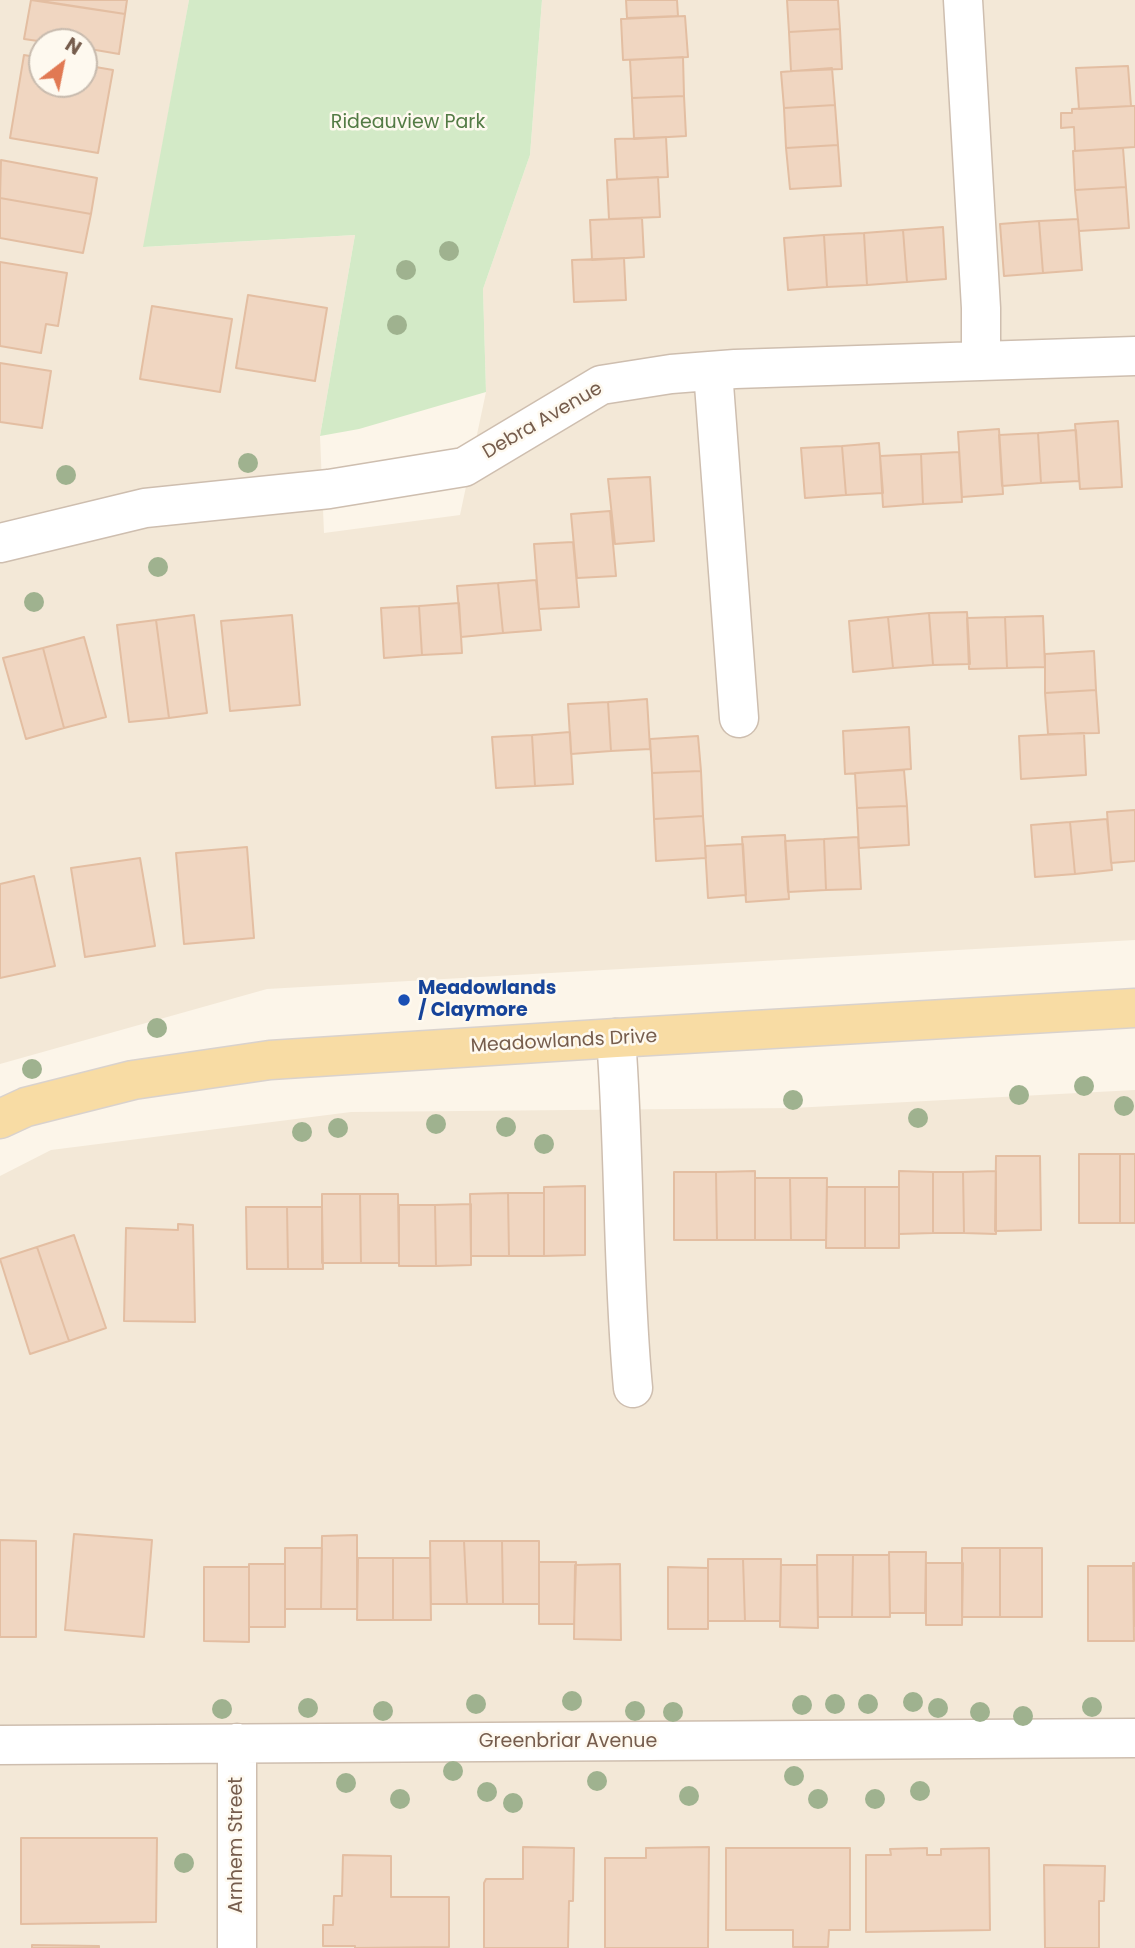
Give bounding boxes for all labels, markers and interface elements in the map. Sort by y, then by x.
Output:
north arrow [28,28,98,98]
text: N [60,31,87,62]
park label: Rideauview Park [331,112,485,134]
street label: Debra Avenue [479,378,607,464]
place label: Meadowlands / Claymore [418,978,556,1022]
marker: Meadowlands / Claymore [396,992,412,1008]
street label: Meadowlands Drive [470,1026,658,1058]
street label: Greenbriar Avenue [479,1731,657,1753]
street label: Arnhem Street [226,1777,248,1913]

